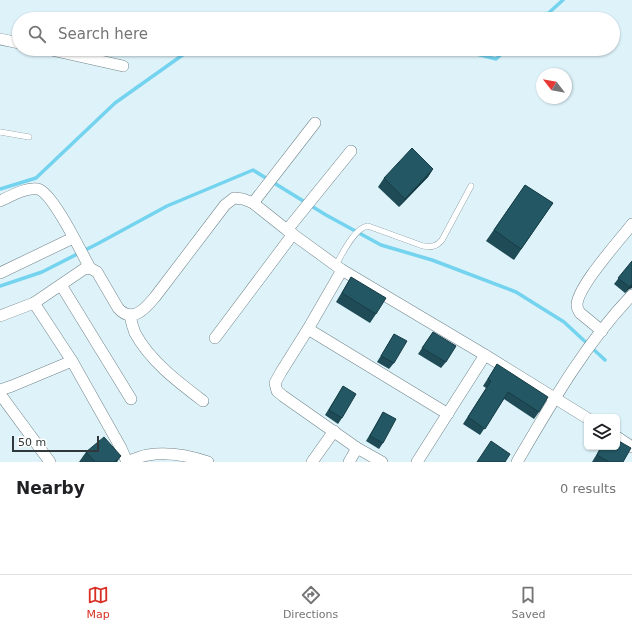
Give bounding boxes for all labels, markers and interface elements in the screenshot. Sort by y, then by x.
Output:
search box [12,12,620,56]
icon: search [26,23,48,45]
text: Search here [58,25,148,43]
north arrow [536,68,572,104]
map controls [584,414,620,450]
button: layers [584,414,620,450]
scale bar [12,434,99,453]
text: 50 m [18,436,46,449]
text: Nearby [16,478,85,498]
text: 0 results [560,481,616,496]
tab: Map [87,584,110,621]
tab: Directions [283,584,338,621]
tab: Saved [511,584,545,621]

